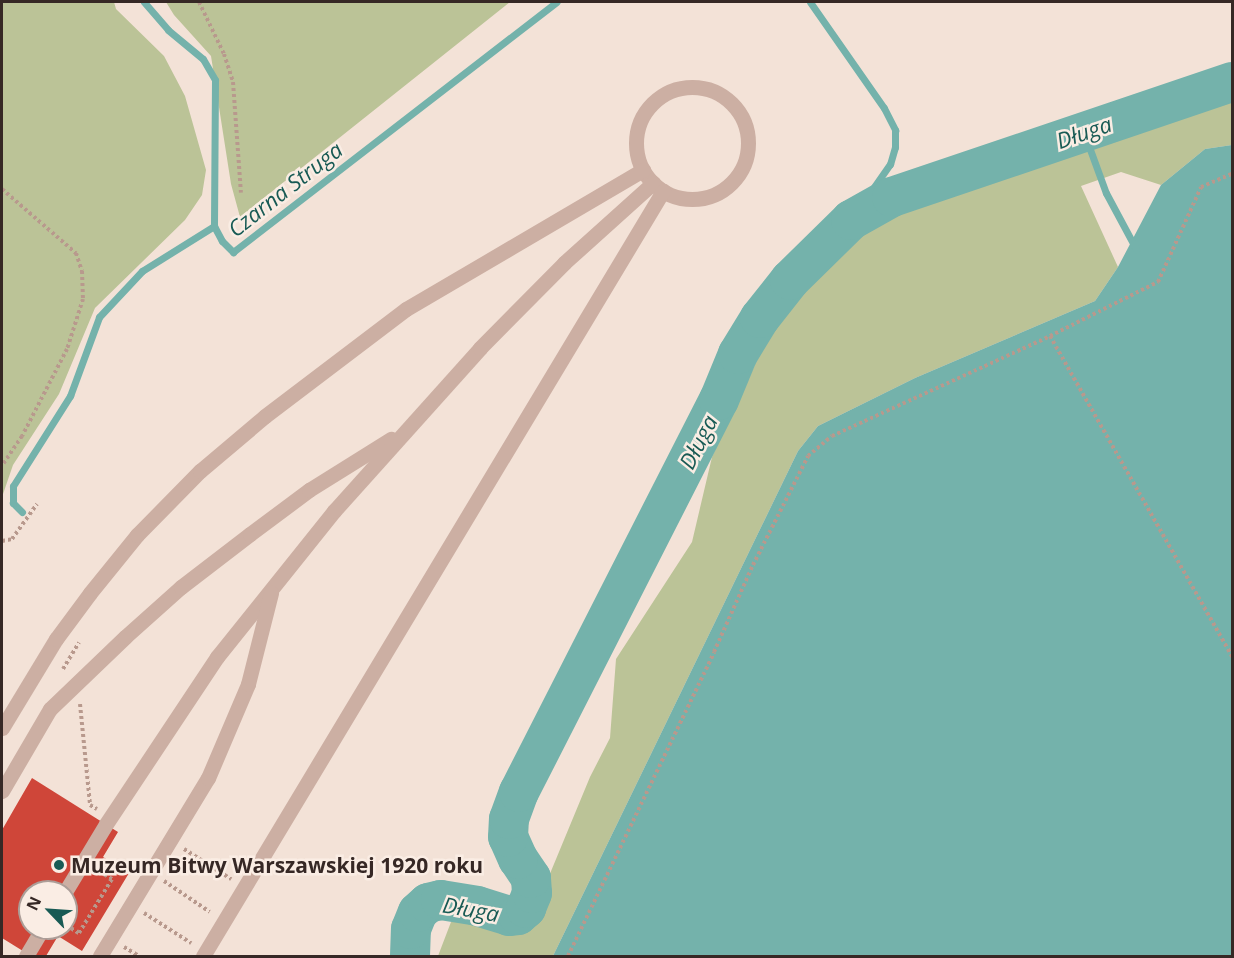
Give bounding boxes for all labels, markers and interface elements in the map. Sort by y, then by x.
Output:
water label: Długa [1053,110,1115,154]
water label: Czarna Struga [222,136,348,242]
water label: Długa [673,411,723,473]
place label: Muzeum Bitwy Warszawskiej 1920 roku [71,852,483,878]
marker: Muzeum Bitwy Warszawskiej 1920 roku [52,858,66,872]
north arrow [18,880,78,940]
water label: Długa [441,891,501,927]
text: N [21,893,46,914]

